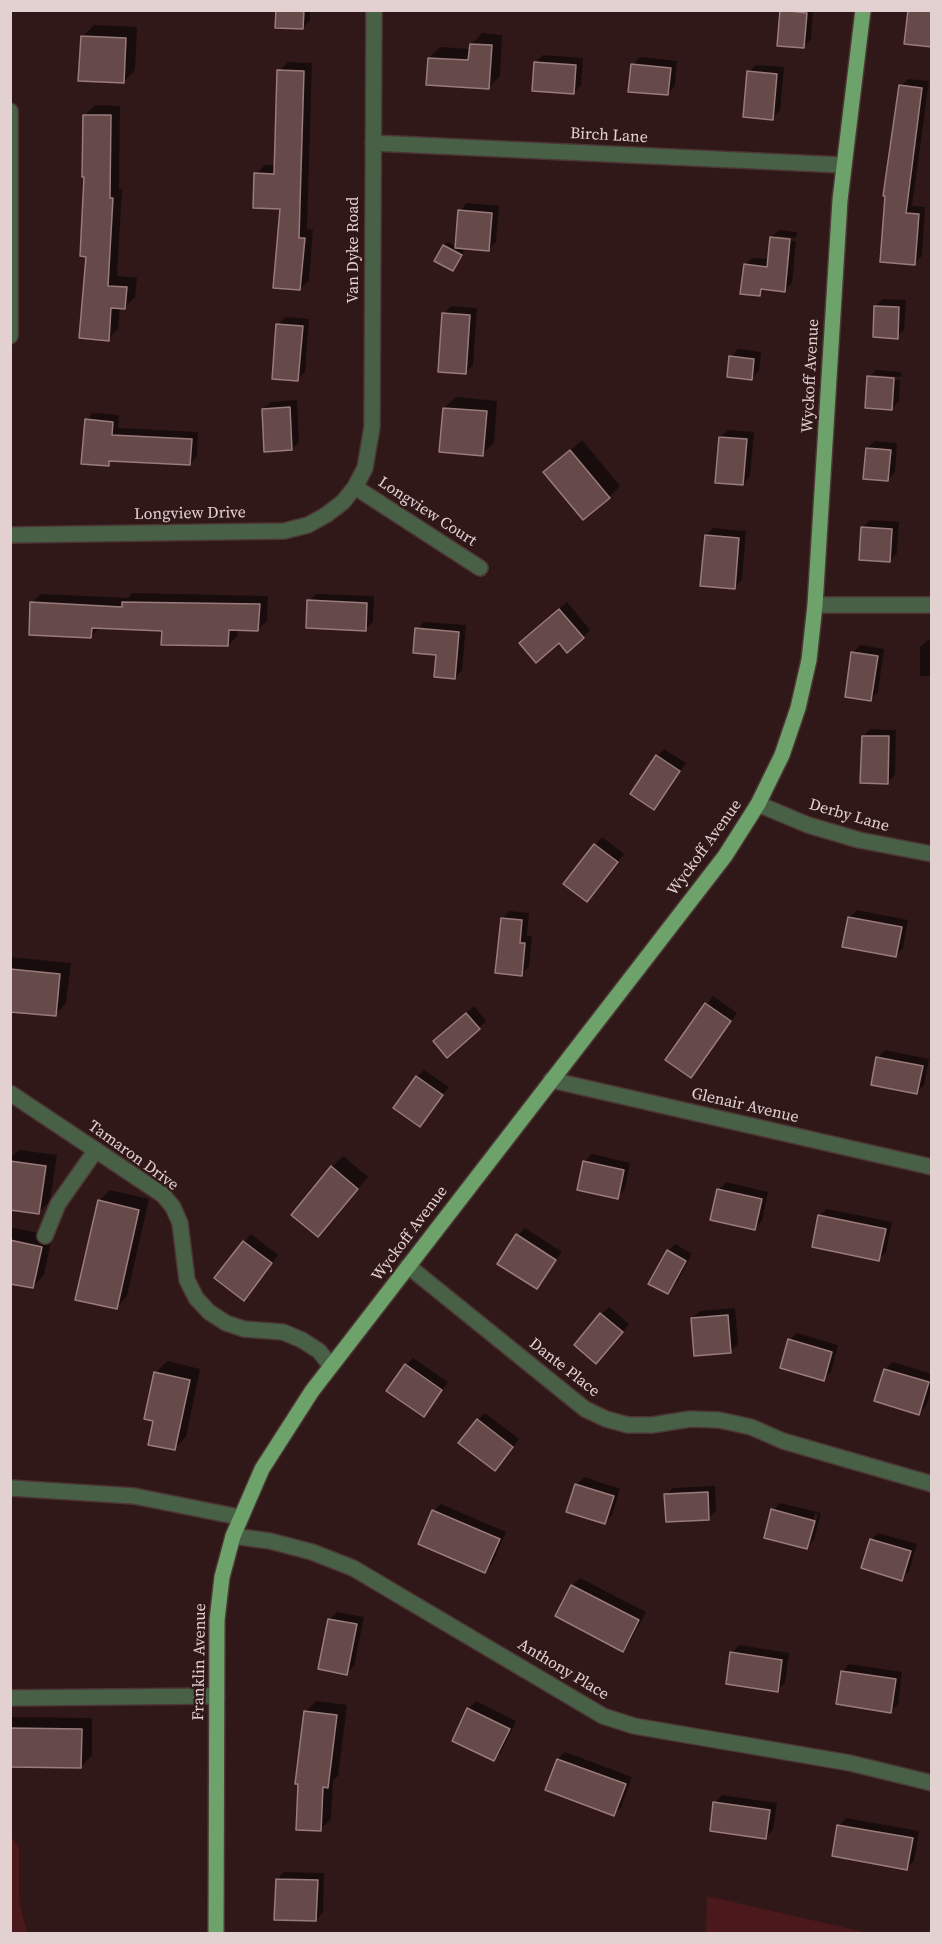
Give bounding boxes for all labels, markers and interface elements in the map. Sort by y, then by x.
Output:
street label: Birch Lane [570,124,648,148]
street label: Van Dyke Road [344,197,364,303]
street label: Wyckoff Avenue [798,318,824,434]
street label: Longview Court [374,473,480,551]
street label: Longview Drive [134,503,246,525]
street label: Derby Lane [807,795,891,837]
street label: Wyckoff Avenue [664,796,746,900]
street label: Glenair Avenue [690,1084,800,1128]
street label: Tamaron Drive [84,1117,182,1195]
street label: Wyckoff Avenue [368,1183,452,1285]
street label: Dante Place [525,1334,603,1402]
street label: Franklin Avenue [189,1603,211,1721]
street label: Anthony Place [514,1635,612,1705]

